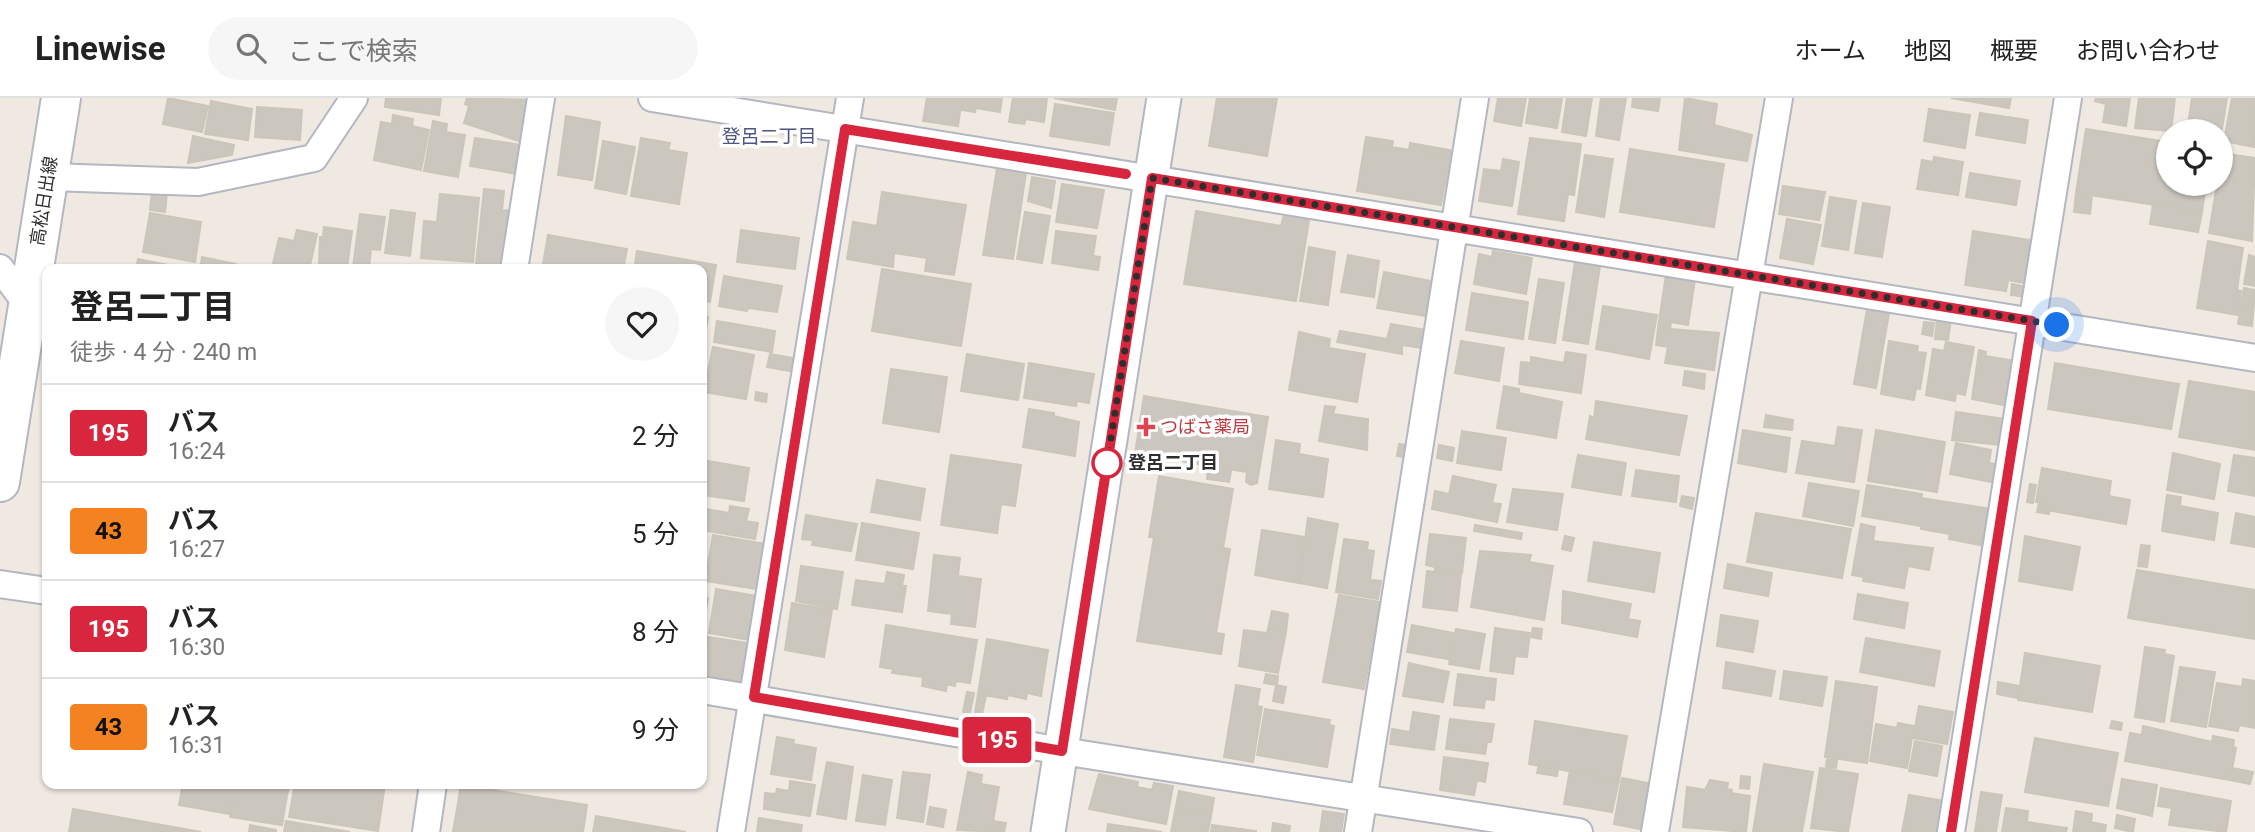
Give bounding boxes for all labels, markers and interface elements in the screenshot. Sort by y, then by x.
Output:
search box [208,17,698,80]
text: Linewise [35,29,166,68]
icon: search [232,29,270,67]
text: ここで検索 [288,36,418,66]
text: ホーム [1795,37,1866,65]
text: 地図 [1904,37,1952,65]
text: 概要 [1990,37,2038,65]
text: お問い合わせ [2076,37,2220,65]
map controls [2156,119,2233,196]
button: locate [2156,119,2233,196]
district label: 登呂二丁目 [721,125,817,148]
street label: 高松日出線 [26,155,61,247]
text: 登呂二丁目 [70,287,235,326]
button: heart [605,287,679,361]
your location [2039,307,2074,342]
text: 徒歩 · 4 分 · 240 m [70,339,257,366]
text: バス [168,407,220,437]
place label: つばさ薬局 [1160,416,1250,437]
text: 195 [88,419,129,447]
marker: つばさ薬局 [1138,419,1154,435]
text: 2 分 [632,421,679,451]
text: 16:24 [168,438,225,465]
marker: 登呂二丁目 [1092,448,1122,478]
place label: 登呂二丁目 [1128,452,1218,473]
text: バス [168,505,220,535]
text: 43 [95,517,122,545]
text: 5 分 [632,519,679,549]
text: 16:27 [168,536,225,563]
text: バス [168,603,220,633]
text: 195 [88,615,129,643]
text: 8 分 [632,617,679,647]
text: 16:30 [168,634,225,661]
text: バス [168,701,220,731]
text: 43 [95,713,122,741]
text: 9 分 [632,715,679,745]
line badge: 195 [957,717,1037,763]
text: 195 [976,726,1018,754]
text: 16:31 [168,732,225,759]

